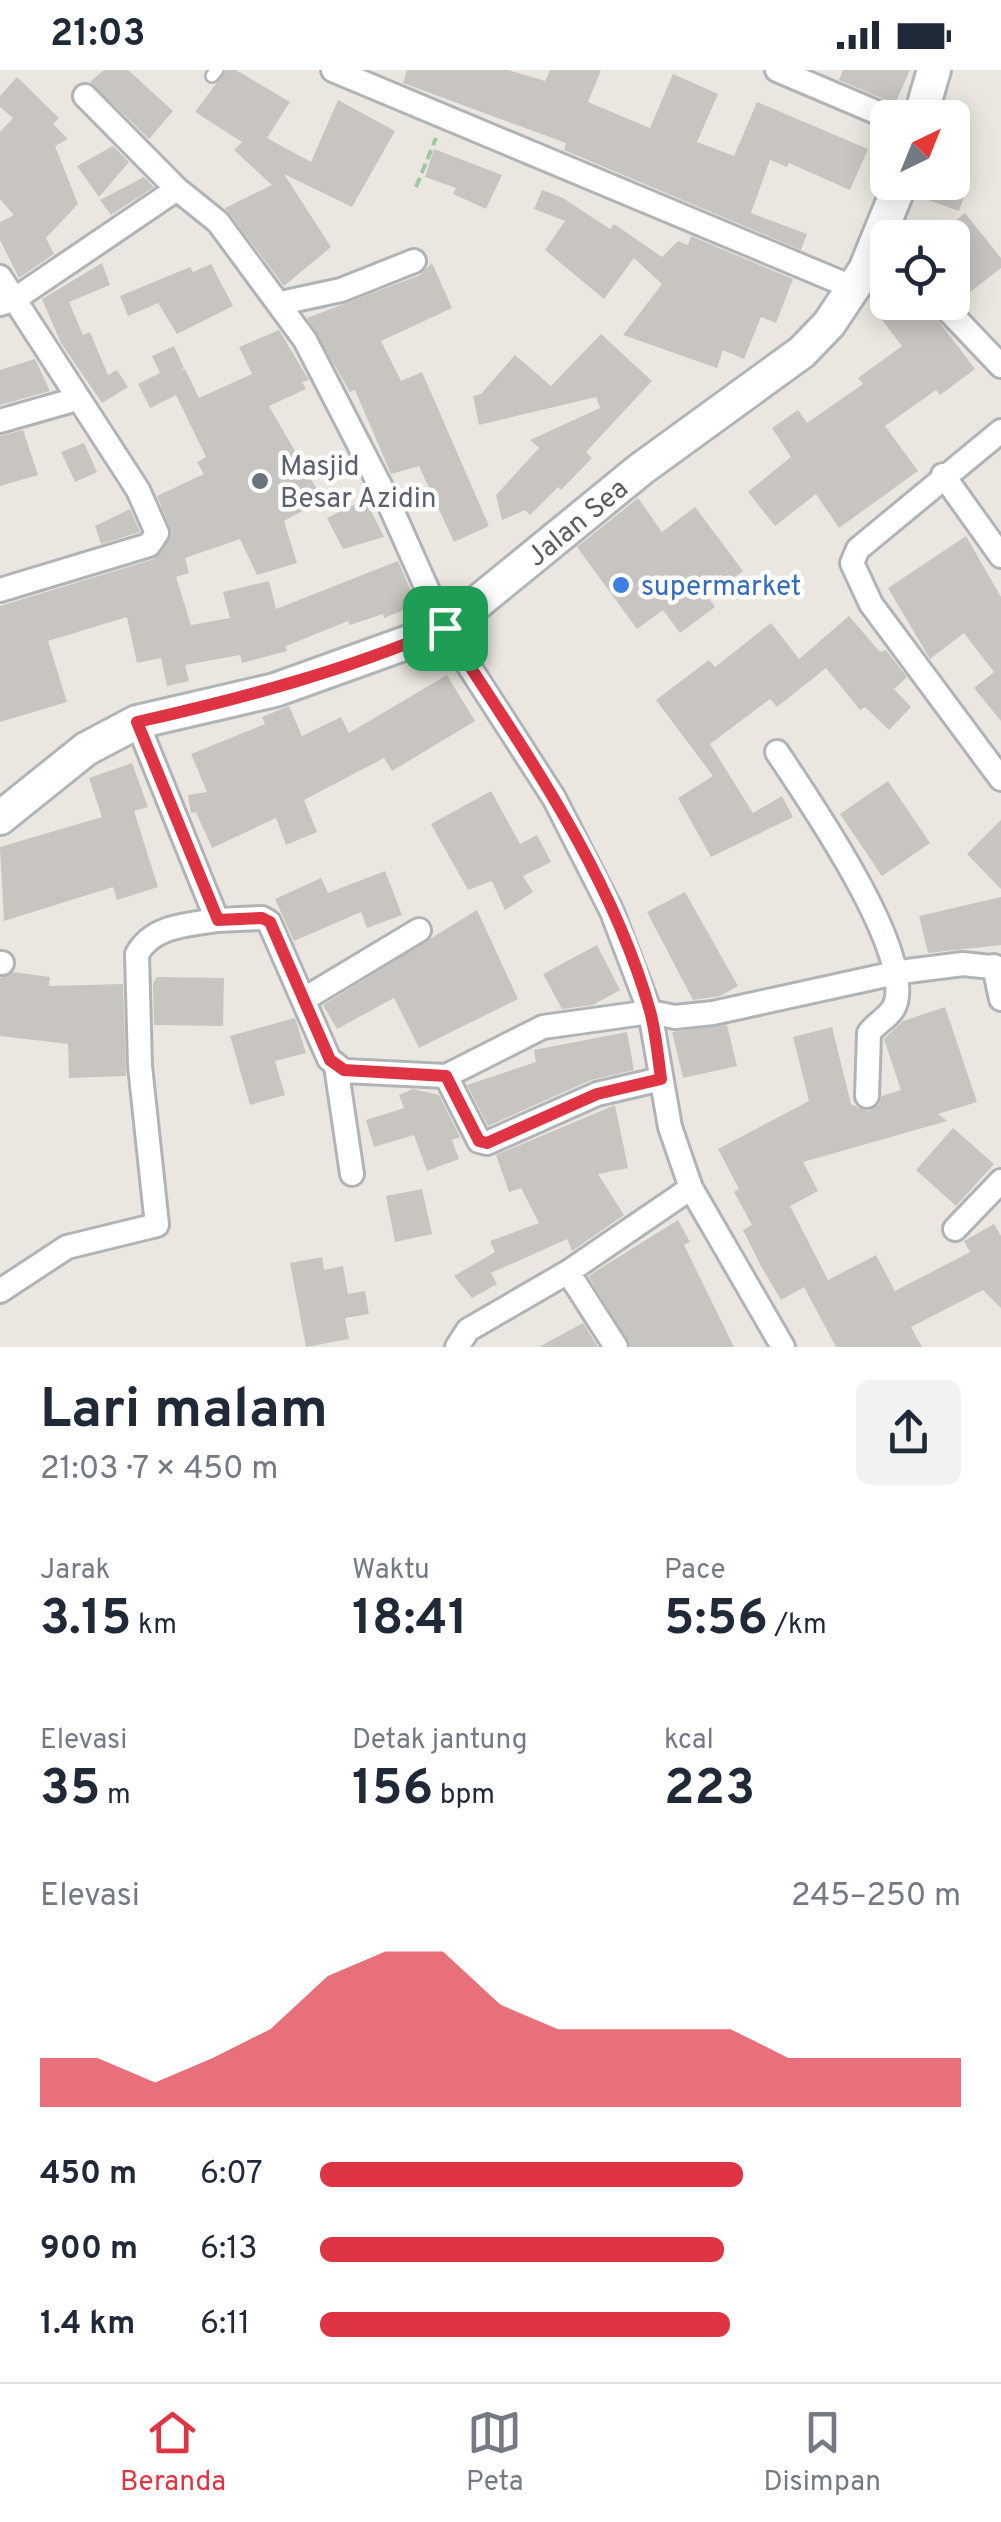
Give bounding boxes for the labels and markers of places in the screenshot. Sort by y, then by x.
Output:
place label: Masjid Besar Azidin [280,450,437,518]
marker: Masjid Besar Azidin [249,470,271,492]
place label: supermarket [641,570,801,606]
marker: supermarket [610,574,632,596]
pin [403,586,488,671]

